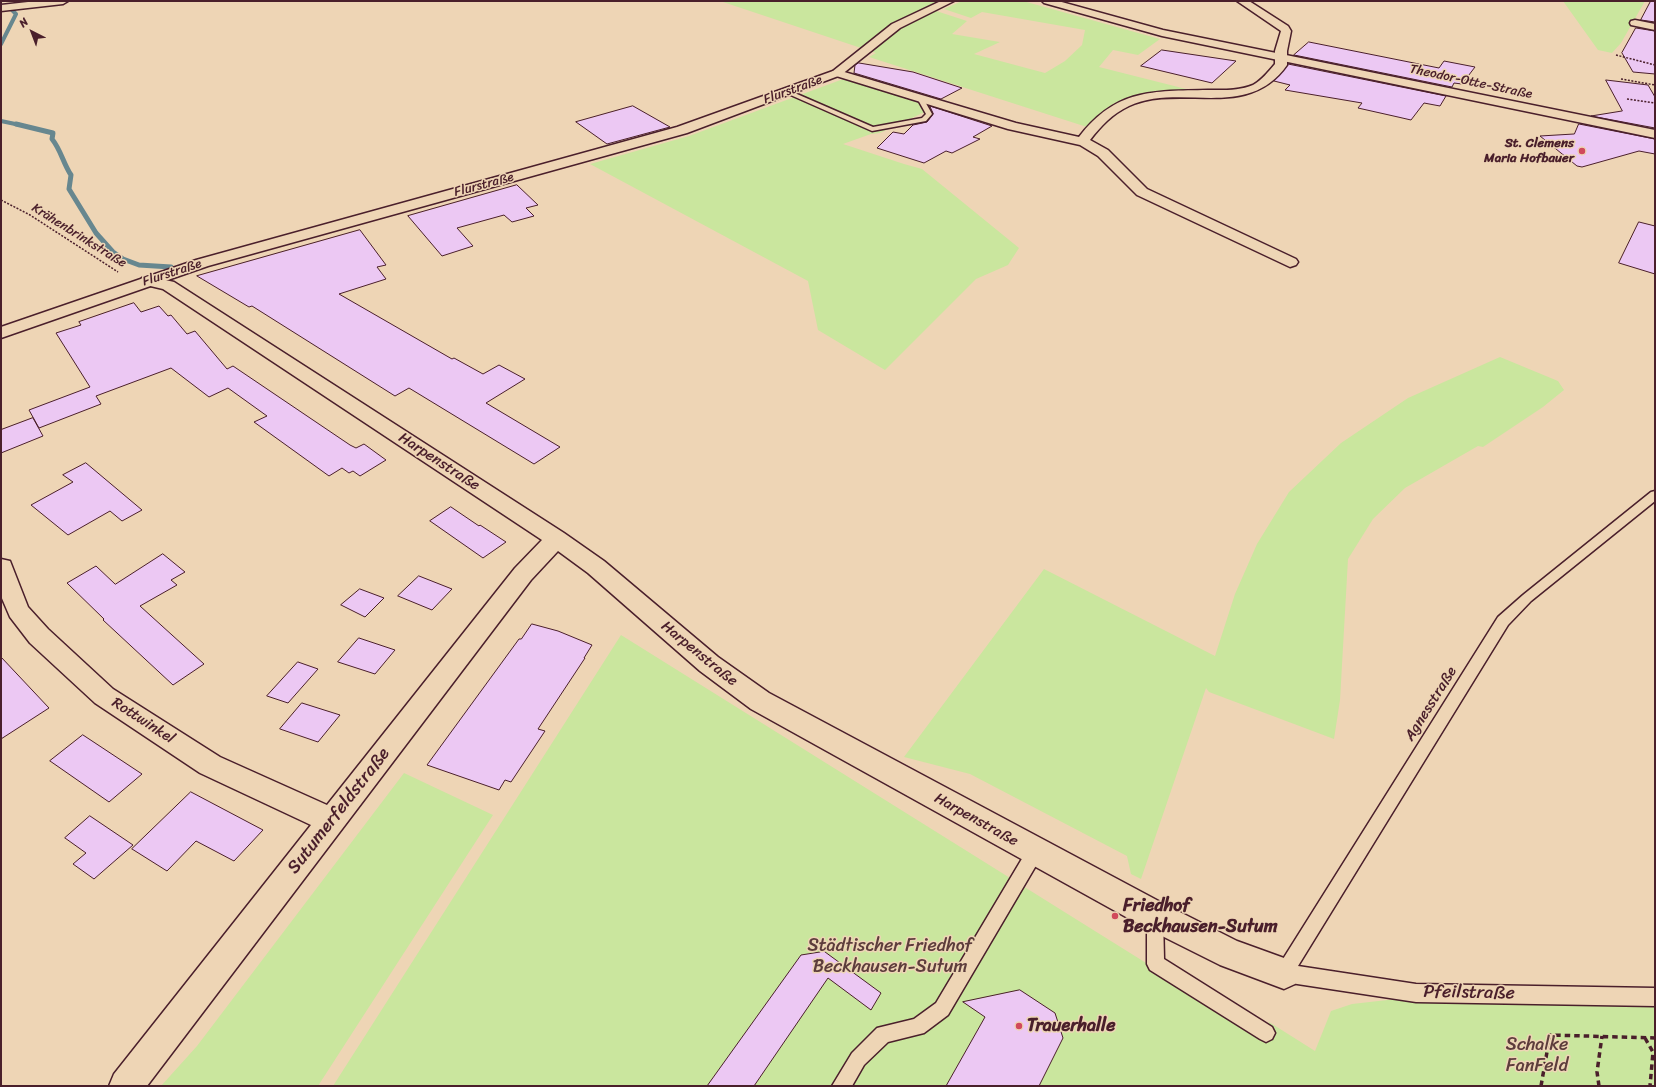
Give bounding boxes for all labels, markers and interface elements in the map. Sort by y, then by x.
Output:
north arrow [12,12,52,52]
text: N [14,13,33,32]
street label: Theodor-Otte-Straße [1408,61,1534,103]
street label: Flurstraße [762,72,824,108]
place label: St. Clemens Maria Hofbauer [1484,136,1574,167]
marker: St. Clemens Maria Hofbauer [1577,146,1587,156]
street label: Flurstraße [452,170,516,200]
street label: Krähenbrinkstraße [29,200,129,272]
street label: Flurstraße [140,256,204,290]
street label: Harpenstraße [395,429,483,495]
street label: Harpenstraße [657,618,741,690]
street label: Agnesstraße [1401,664,1461,744]
street label: Rottwinkel [108,694,178,748]
street label: Sutumerfeldstraße [283,744,395,878]
street label: Harpenstraße [931,790,1021,850]
place label: Friedhof Beckhausen-Sutum [1123,895,1278,938]
marker: Friedhof Beckhausen-Sutum [1110,911,1120,921]
park label: Städtischer Friedhof Beckhausen-Sutum [807,935,973,978]
street label: Pfeilstraße [1423,981,1515,1005]
place label: Trauerhalle [1027,1015,1115,1037]
marker: Trauerhalle [1014,1021,1024,1031]
park label: Schalke FanFeld [1506,1034,1568,1076]

